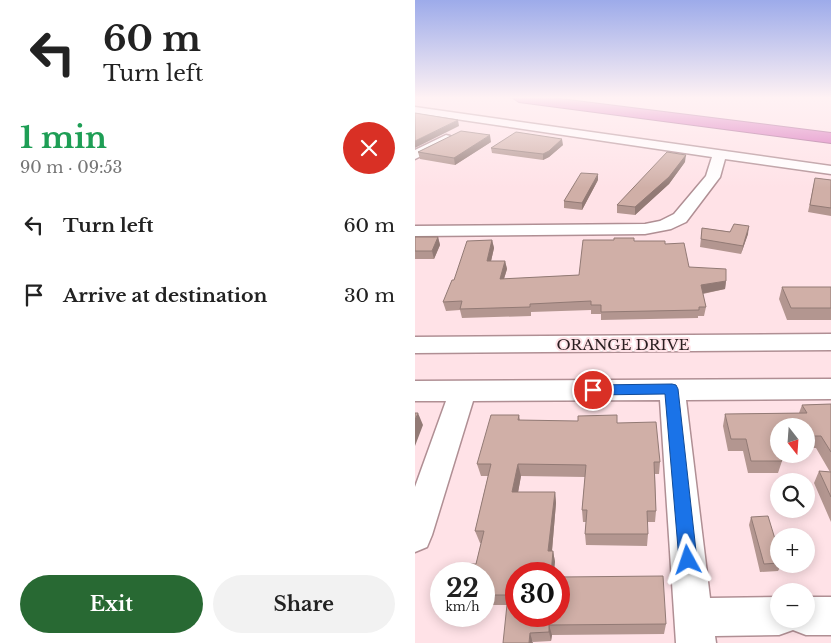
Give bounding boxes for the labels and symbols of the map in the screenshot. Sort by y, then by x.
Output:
street label: ORANGE DRIVE [557,335,689,354]
pin [572,369,614,411]
north arrow [770,418,815,462]
position arrow [661,533,713,585]
speed limit sign: 30 [505,562,570,627]

